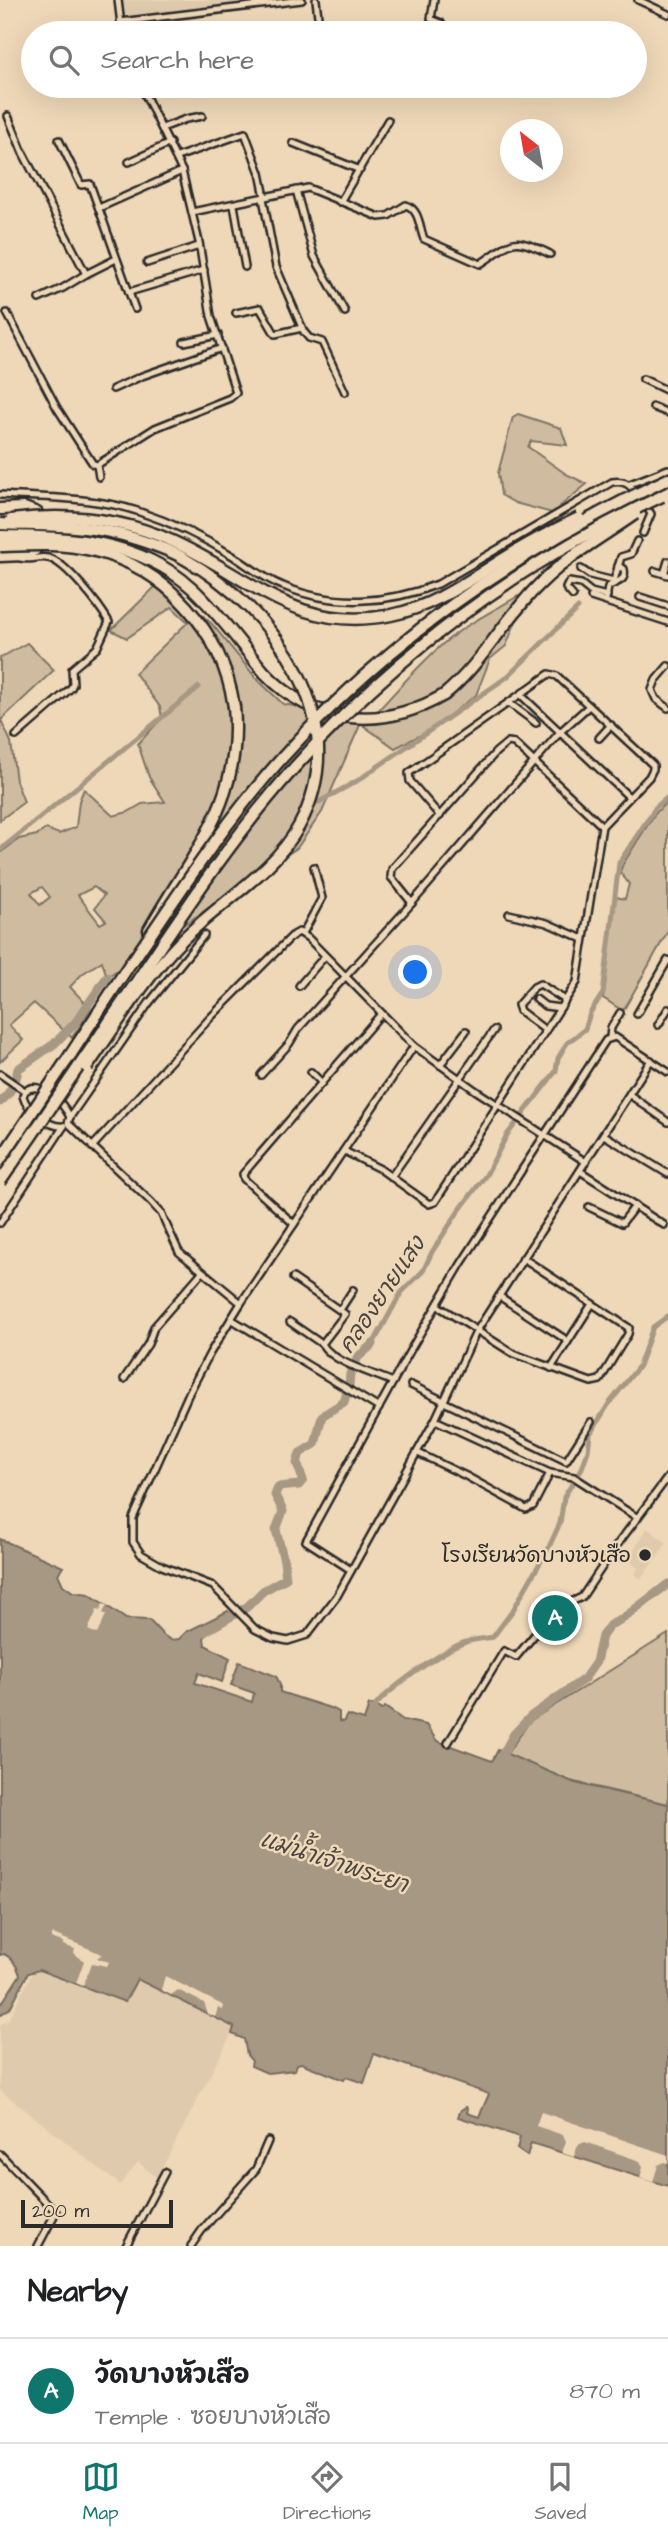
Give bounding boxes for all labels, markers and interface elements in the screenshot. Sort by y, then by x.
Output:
search box [21,21,647,98]
icon: search [45,41,83,79]
text: Search here [101,42,254,78]
north arrow [500,119,563,182]
your location [398,955,432,989]
water label: คลองยายแสง [331,1228,434,1360]
place label: โรงเรียนวัดบางหัวเสือ [442,1541,631,1570]
marker: โรงเรียนวัดบางหัวเสือ [637,1547,653,1563]
pin: A [532,1592,578,1644]
water label: แม่น้ำเจ้าพระยา [256,1817,416,1902]
scale bar [21,2197,173,2229]
text: 200 m [32,2198,89,2225]
text: Nearby [28,2271,128,2313]
text: วัดบางหัวเสือ [95,2357,250,2393]
text: A [44,2375,58,2407]
text: 870 m [569,2375,640,2407]
text: Temple · ซอยบางหัวเสือ [95,2401,331,2433]
tab: Map [82,2458,120,2527]
tab: Directions [283,2458,371,2527]
tab: Saved [535,2458,586,2527]

